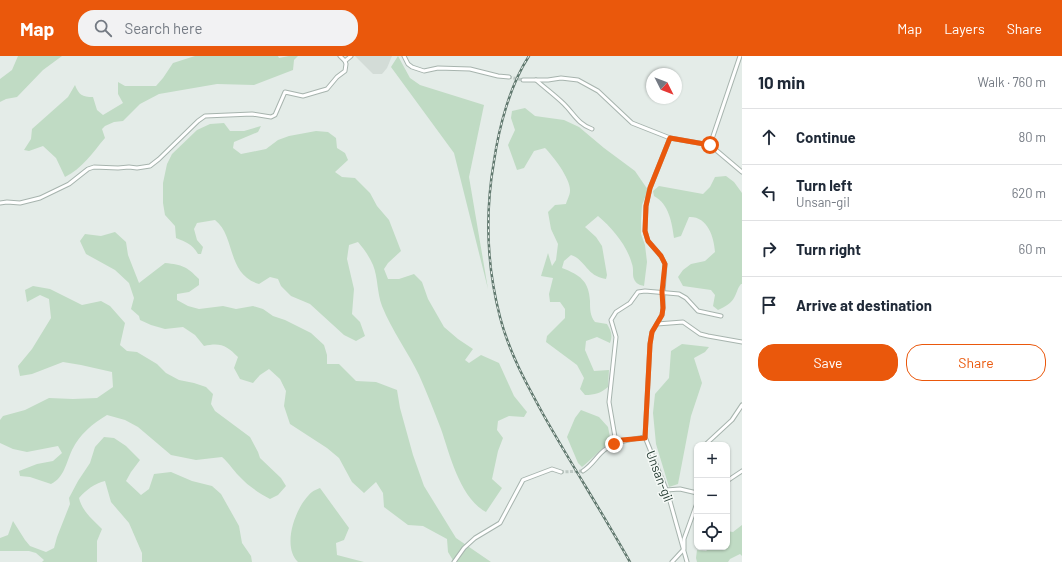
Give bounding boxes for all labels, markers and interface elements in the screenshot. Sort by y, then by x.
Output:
search box [78,10,358,46]
text: Map [20,17,54,40]
icon: search [92,17,114,39]
text: Search here [124,19,202,37]
text: Map [897,20,922,37]
text: Layers [944,20,985,37]
text: Share [1007,20,1042,37]
north arrow [646,68,682,104]
text: 10 min [758,72,805,92]
text: Walk · 760 m [978,74,1046,90]
icon: ahead [758,126,780,148]
text: Continue [796,128,856,146]
text: 80 m [1019,129,1046,145]
route start [701,136,719,154]
text: Turn left [796,176,852,194]
icon: left [758,182,780,204]
text: 620 m [1012,185,1046,201]
text: Unsan-gil [796,194,850,210]
icon: right [758,238,780,260]
text: Turn right [796,240,861,258]
text: 60 m [1019,241,1046,257]
icon: arrive [758,294,780,316]
text: Arrive at destination [796,296,932,314]
button: Save [758,344,898,381]
button: Share [906,344,1046,381]
route end [605,435,623,453]
map controls [694,442,730,550]
button: + [694,442,730,478]
street label: Unsan-gil [643,448,677,504]
button: − [694,478,730,514]
button: locate [694,514,730,550]

